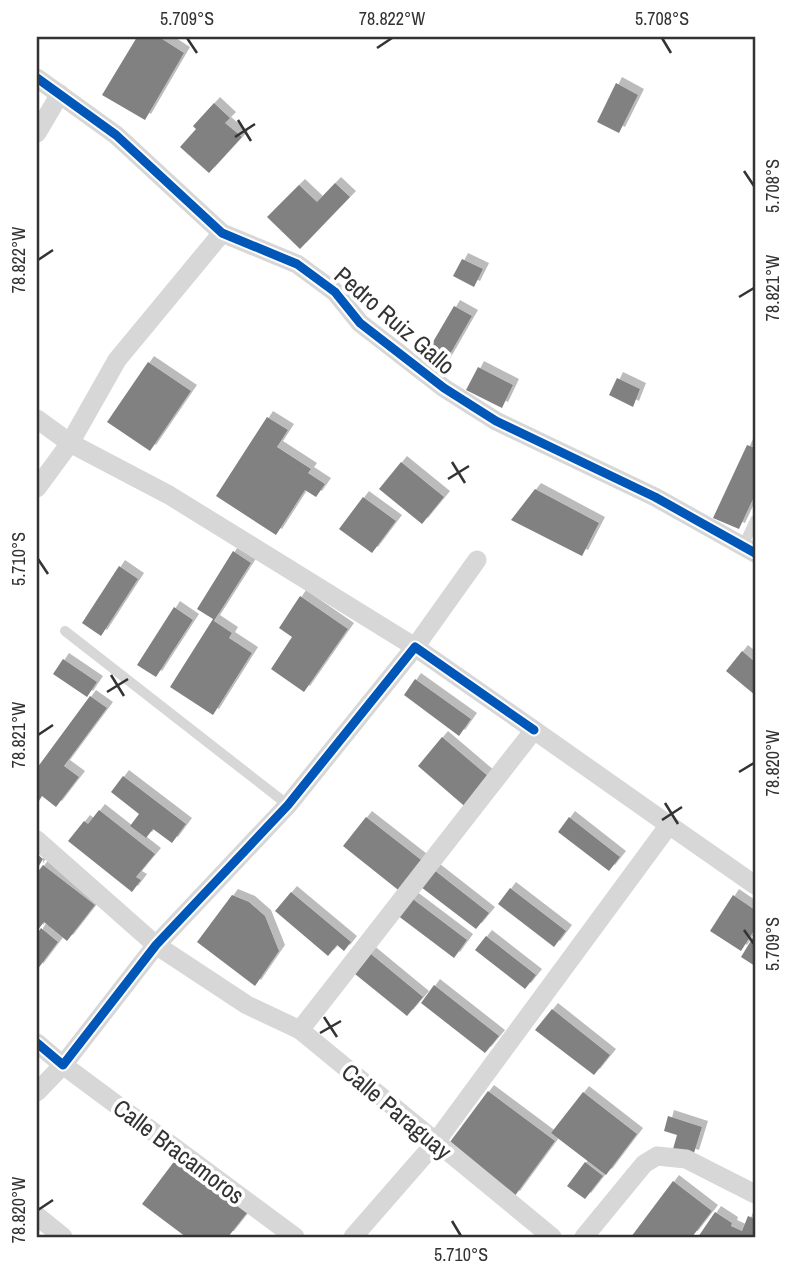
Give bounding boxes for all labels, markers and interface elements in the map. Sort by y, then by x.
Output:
text: 5.709°S [160,6,214,31]
text: 78.822°W [359,6,425,31]
text: 5.708°S [635,6,689,31]
text: 5.708°S [760,159,785,213]
text: 78.822°W [6,227,31,293]
text: 78.821°W [760,255,785,321]
street label: Pedro Ruiz Gallo [328,259,462,381]
text: 5.710°S [6,532,31,586]
text: 78.821°W [6,702,31,768]
text: 78.820°W [760,730,785,796]
text: 5.709°S [760,917,785,971]
street label: Calle Paraguay [335,1056,459,1167]
street label: Calle Bracamoros [107,1091,251,1211]
text: 78.820°W [6,1177,31,1243]
text: 5.710°S [434,1242,488,1267]

